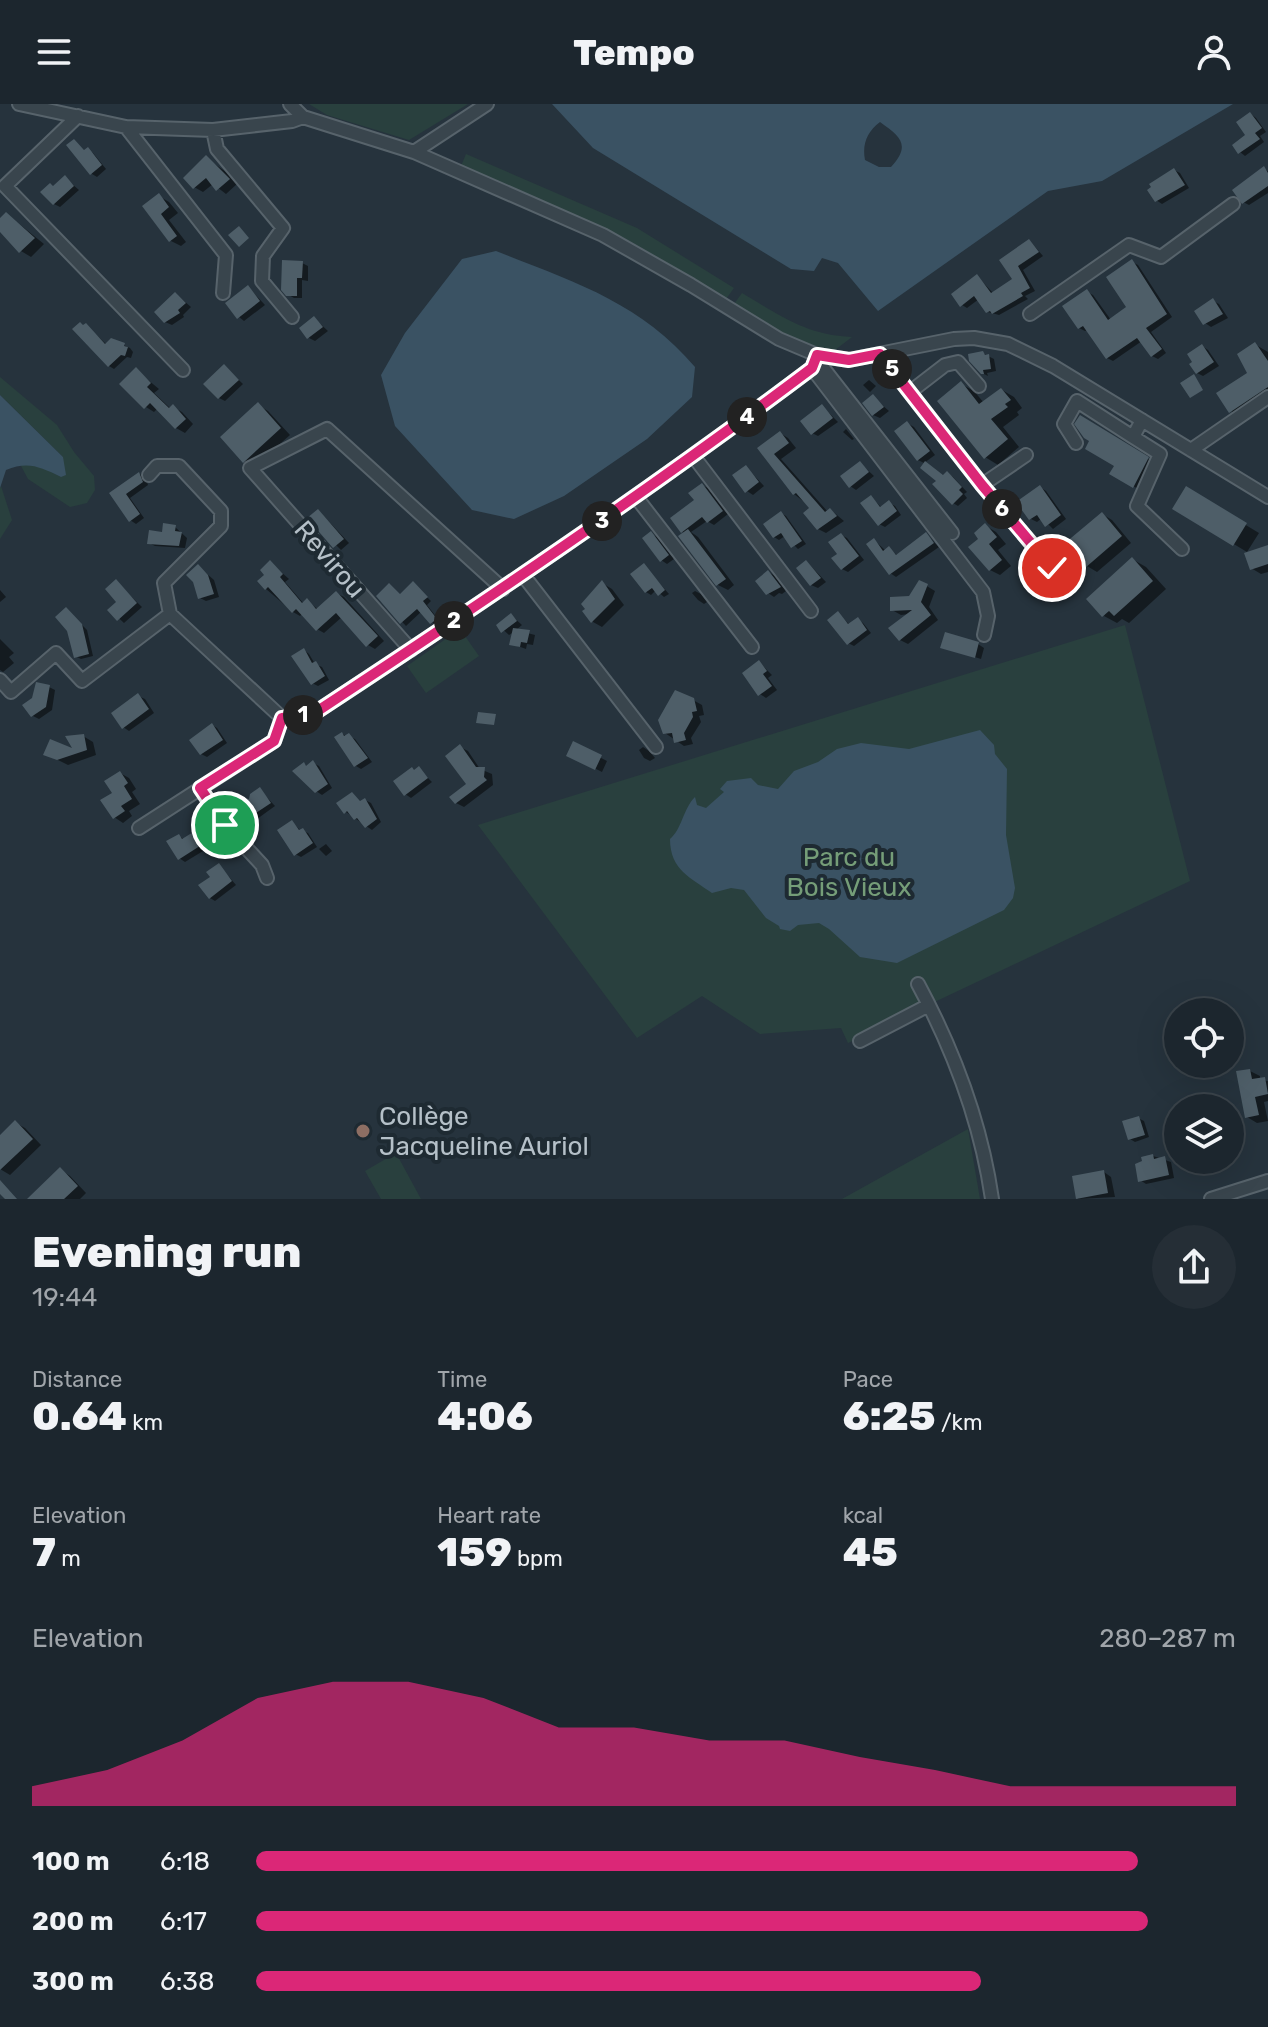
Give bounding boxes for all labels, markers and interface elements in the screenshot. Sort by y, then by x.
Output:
icon: menu [32,30,76,74]
icon: person [1192,30,1236,74]
text: Tempo [573,31,695,74]
pin: 5 [872,349,912,389]
text: 5 [885,355,899,382]
pin: 4 [727,397,767,437]
text: 4 [739,403,755,430]
pin: 6 [982,489,1022,529]
text: 6 [995,495,1009,522]
pin: 3 [582,501,622,541]
text: 3 [595,507,609,534]
street label: Revirou [288,514,371,604]
pin [1018,534,1086,602]
icon: check [1030,546,1074,590]
pin: 2 [434,601,474,641]
text: 2 [447,607,461,634]
pin: 1 [283,695,323,735]
text: 1 [298,701,308,728]
pin [191,791,259,859]
icon: arrive [203,803,247,847]
park label: Parc du Bois Vieux [787,842,911,903]
map controls [1164,998,1244,1174]
button: locate [1164,998,1244,1078]
button: layers [1164,1094,1244,1174]
place label: Collège Jacqueline Auriol [379,1101,589,1162]
marker: Collège Jacqueline Auriol [354,1122,372,1140]
button: share [1152,1225,1236,1309]
text: Evening run [32,1226,301,1278]
text: 19:44 [32,1282,98,1313]
text: Distance [32,1366,122,1393]
text: Time [437,1366,487,1393]
text: Pace [843,1366,893,1393]
text: 0.64 [32,1393,127,1440]
text: 4:06 [437,1393,533,1440]
text: 6:25 [843,1393,936,1440]
text: km [127,1409,163,1436]
text: /km [936,1409,982,1436]
text: Elevation [32,1502,126,1529]
text: Heart rate [437,1502,541,1529]
text: kcal [843,1502,883,1529]
text: 7 [32,1529,56,1576]
text: 159 [437,1529,512,1576]
text: 45 [843,1529,898,1576]
text: m [56,1545,81,1572]
text: bpm [512,1545,563,1572]
text: Elevation [32,1623,143,1654]
text: 280–287 m [1099,1623,1236,1654]
text: 100 m [32,1846,110,1877]
text: 6:18 [160,1846,210,1877]
text: 200 m [32,1906,114,1937]
text: 6:17 [160,1906,207,1937]
text: 300 m [32,1966,114,1997]
text: 6:38 [160,1966,215,1997]

